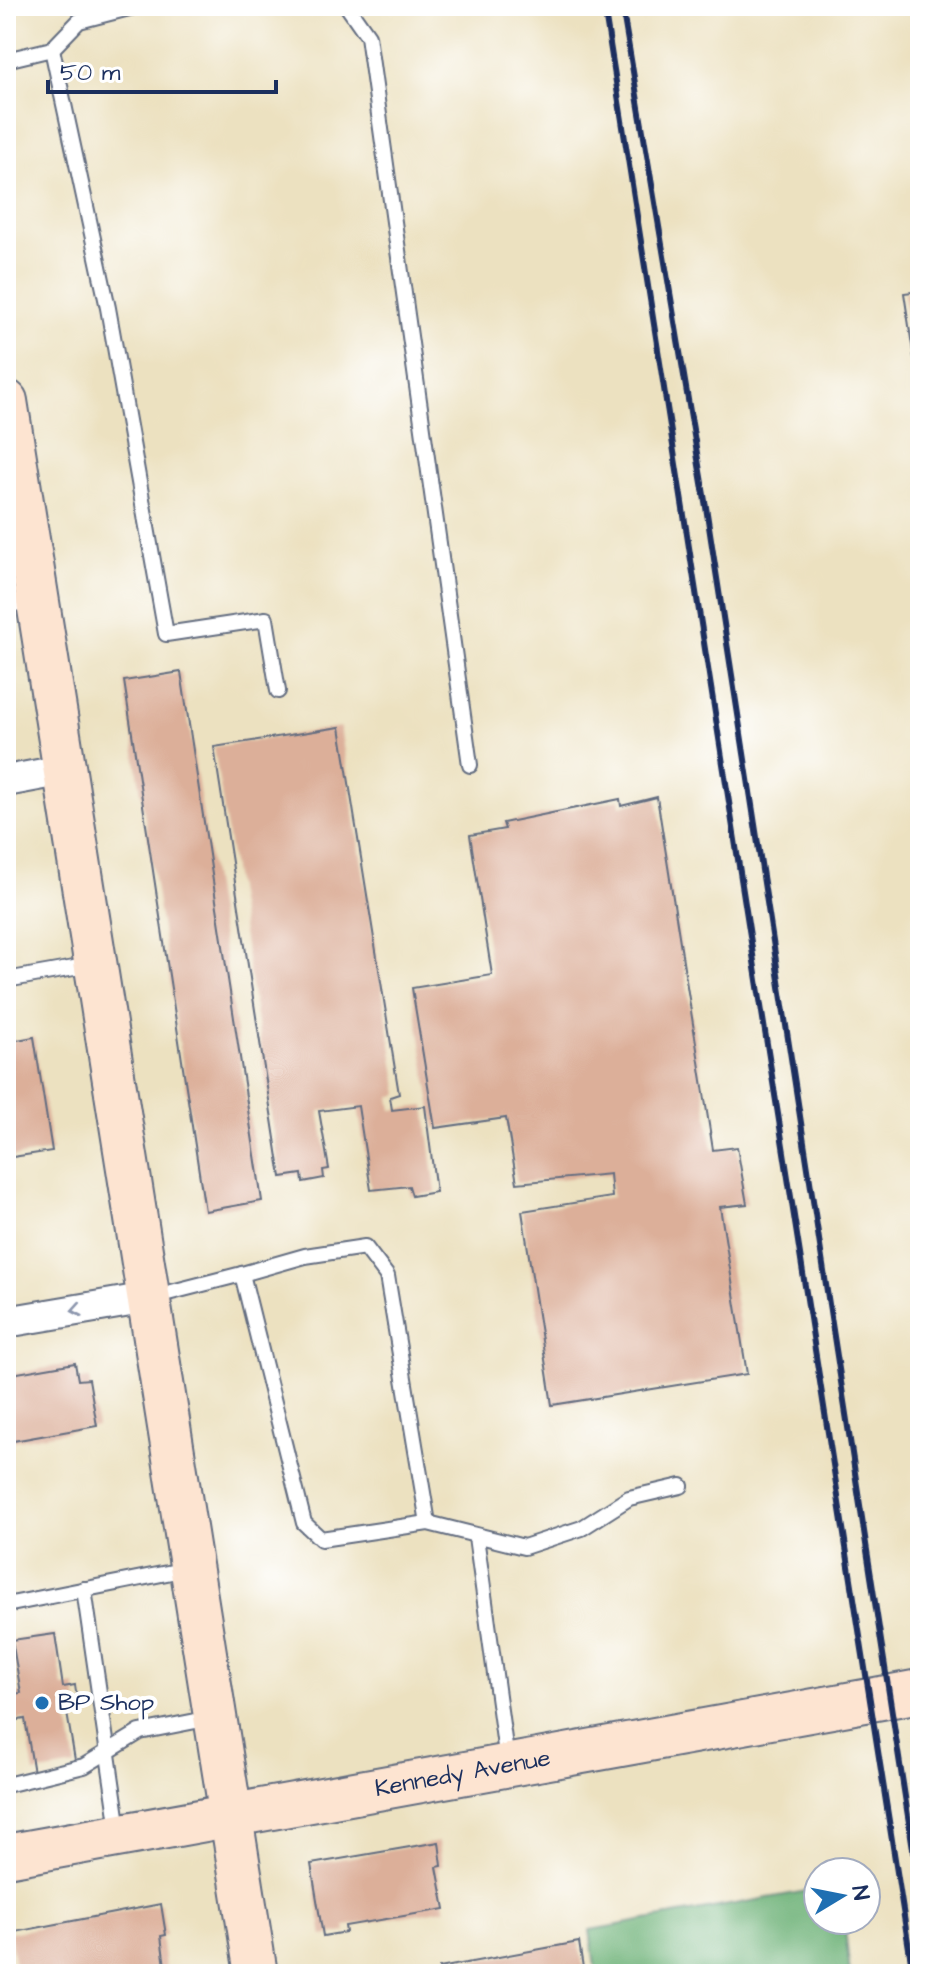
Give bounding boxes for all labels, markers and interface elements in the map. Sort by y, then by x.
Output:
scale bar [48,44,276,94]
text: 50 m [60,56,121,90]
one-way arrow [70,1301,84,1318]
place label: BP Shop [58,1686,154,1720]
marker: BP Shop [33,1694,51,1712]
street label: Kennedy Avenue [372,1741,553,1806]
north arrow [802,1856,882,1936]
text: N [844,1883,877,1902]

